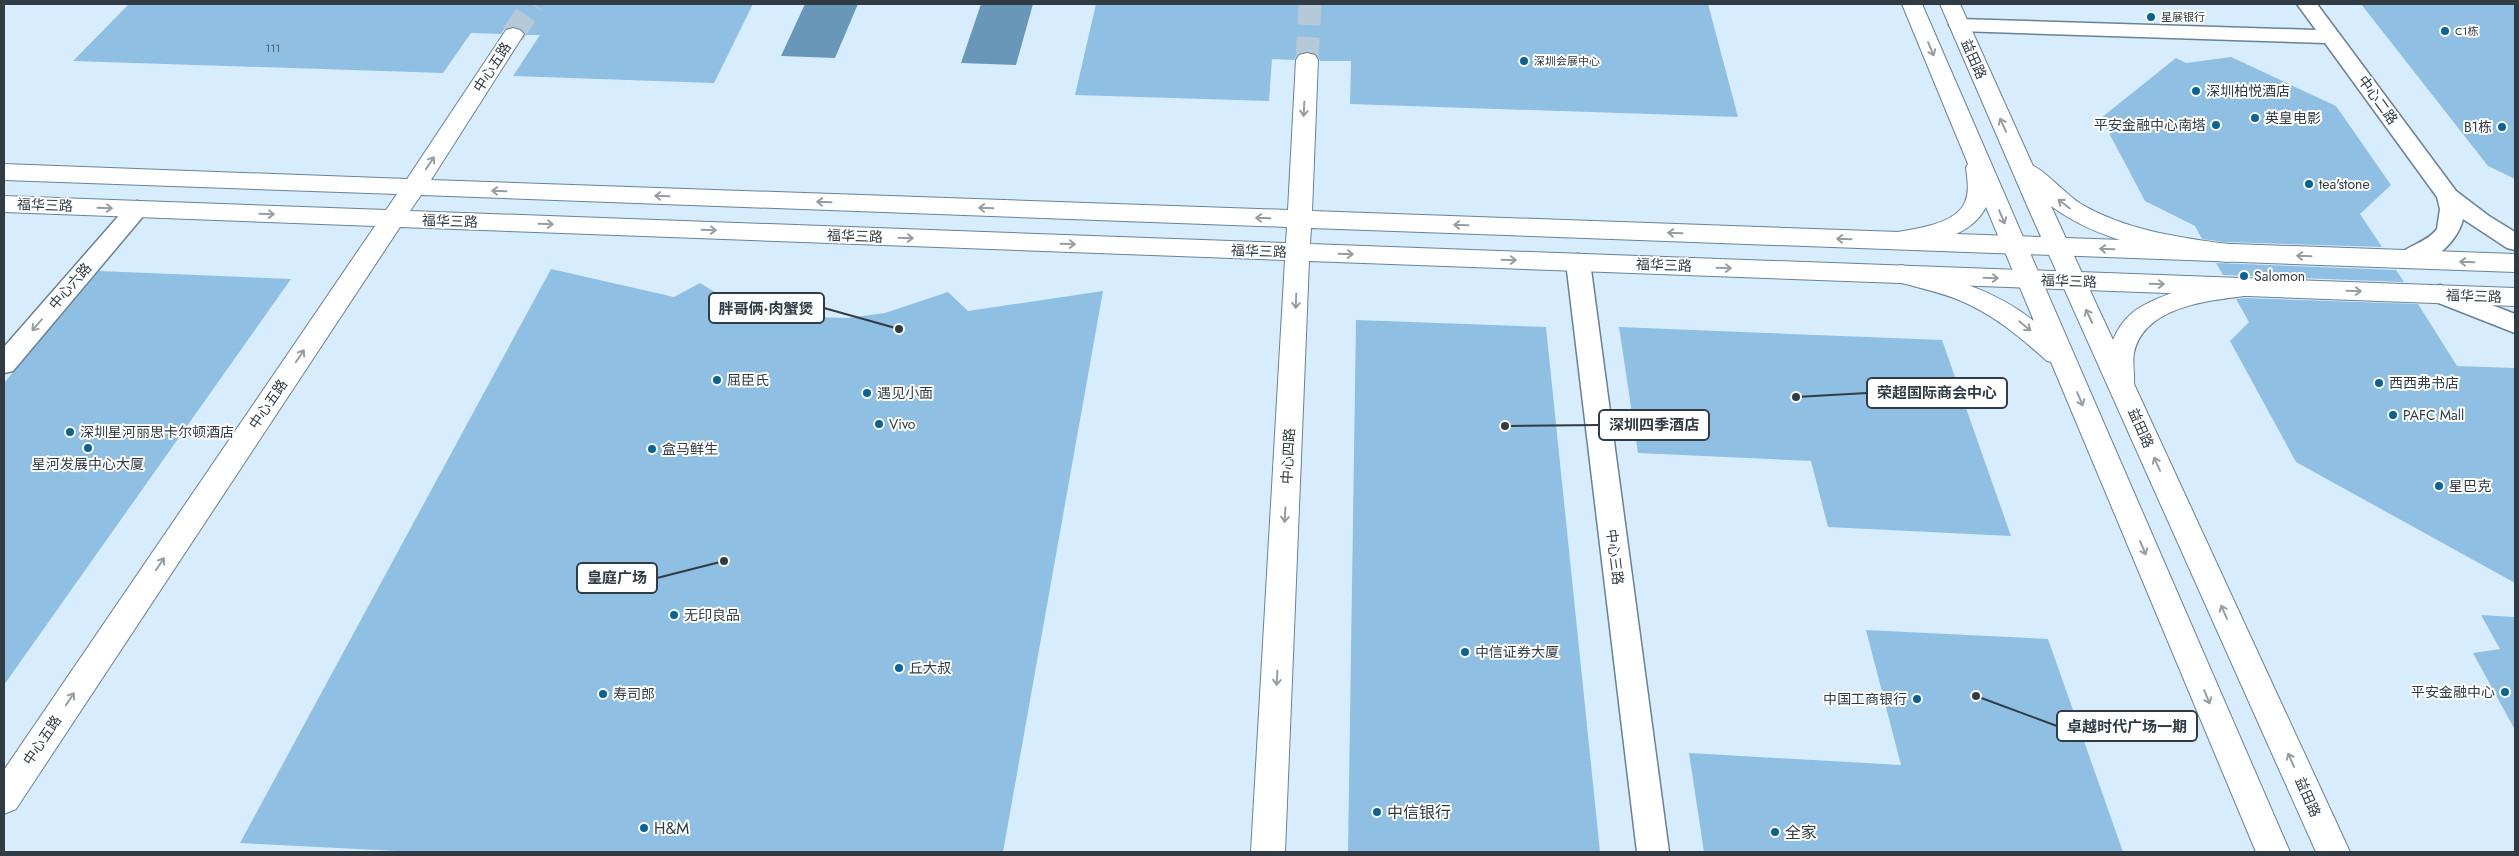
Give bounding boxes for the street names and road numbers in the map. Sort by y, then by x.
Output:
street label: 益田路 [1956,36,1992,82]
street label: 中心五路 [468,38,516,96]
street label: 中心二路 [2353,71,2403,129]
street label: 福华三路 [17,194,73,216]
street label: 福华三路 [422,210,478,232]
street label: 福华三路 [827,225,883,247]
street label: 福华三路 [1231,240,1287,262]
street label: 福华三路 [1636,254,1692,276]
street label: 中心六路 [44,258,96,314]
street label: 福华三路 [2041,270,2097,292]
street label: 福华三路 [2446,285,2502,307]
street label: 中心五路 [244,375,292,433]
street label: 益田路 [2123,405,2159,451]
street label: 中心四路 [1277,428,1299,484]
street label: 中心三路 [1602,528,1628,586]
street label: 中心五路 [18,711,66,769]
street label: 益田路 [2290,774,2326,820]

